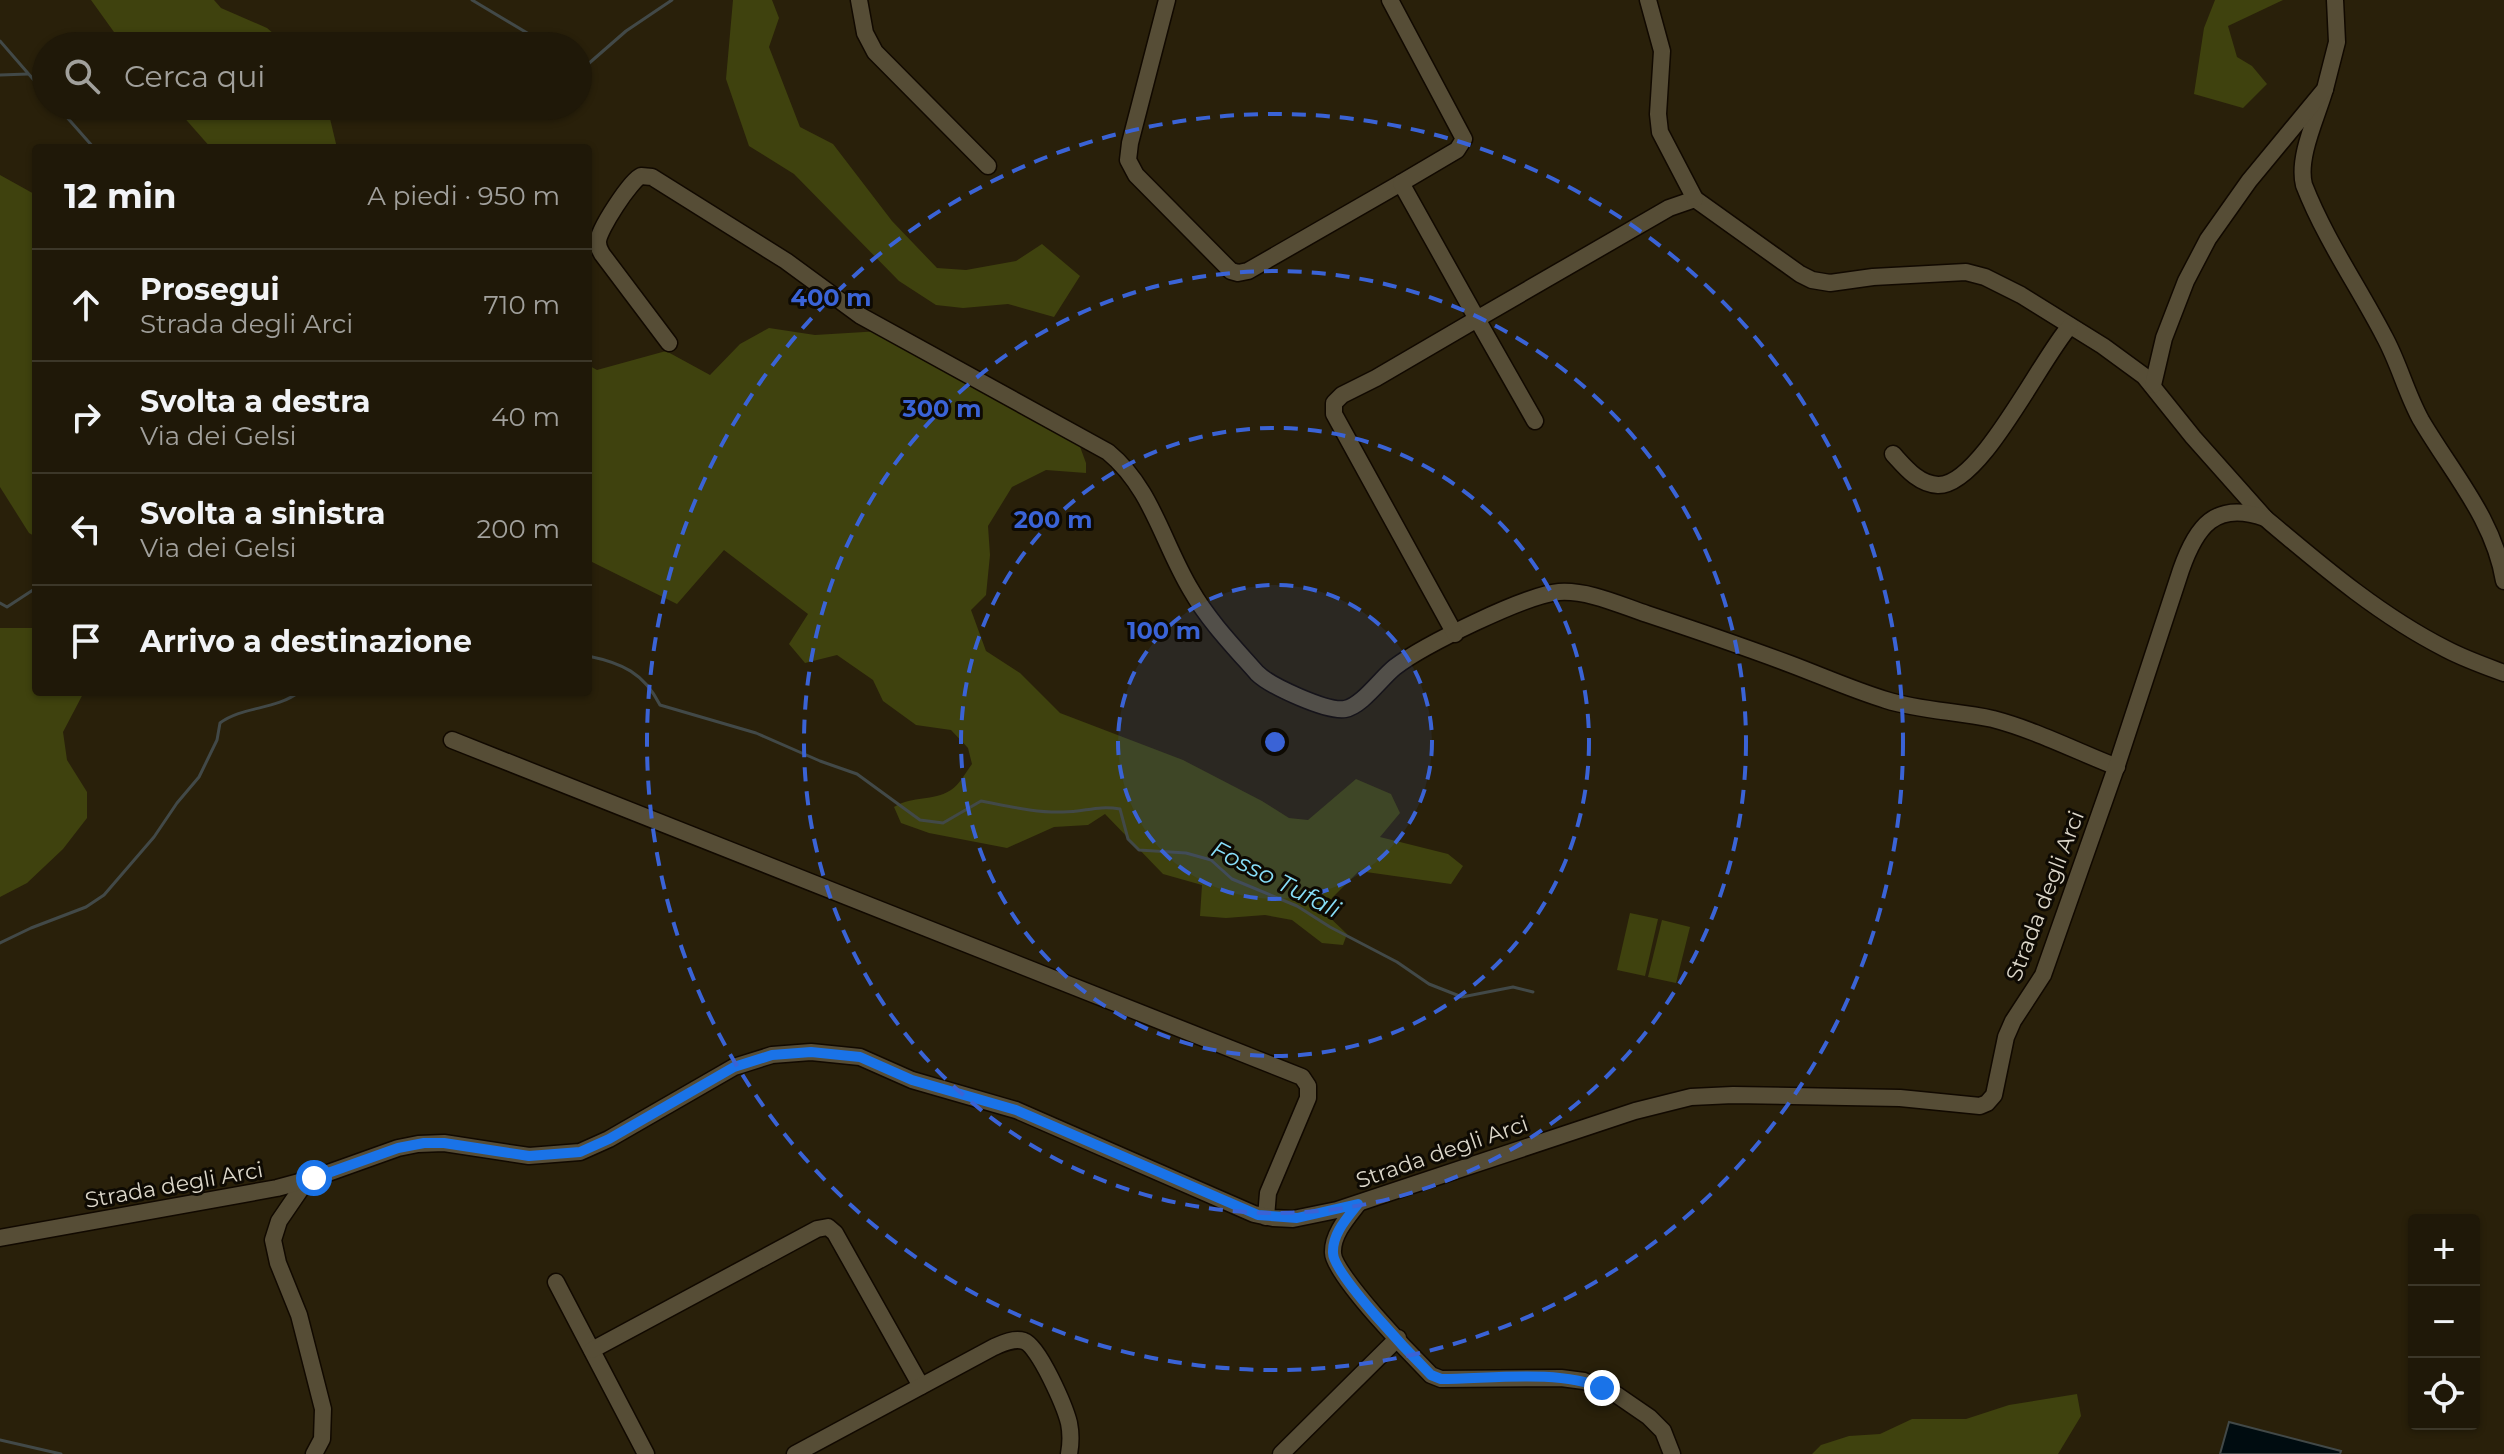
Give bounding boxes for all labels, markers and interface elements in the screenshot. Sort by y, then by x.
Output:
search box [32,32,592,120]
icon: search [60,54,104,98]
text: Cerca qui [124,58,265,95]
text: 12 min [64,175,176,217]
text: A piedi · 950 m [367,180,560,212]
text: Prosegui [140,271,279,308]
icon: ahead [64,283,108,327]
text: 400 m [790,283,872,312]
text: 710 m [483,289,560,321]
text: Strada degli Arci [140,308,353,340]
text: Svolta a destra [140,383,370,420]
text: 300 m [902,394,981,423]
icon: right [64,395,108,439]
text: 40 m [491,401,560,433]
text: Via dei Gelsi [140,420,296,452]
text: Svolta a sinistra [140,495,386,532]
text: 200 m [1014,505,1092,534]
icon: left [64,507,108,551]
text: 200 m [476,513,560,545]
text: Via dei Gelsi [140,532,296,564]
text: 100 m [1127,616,1201,645]
icon: arrive [64,619,108,663]
text: Arrivo a destinazione [140,623,472,660]
centre of rings [1261,728,1289,756]
street label: Strada degli Arci [2000,807,2090,985]
water label: Fosso Tufali [1206,834,1346,924]
street label: Strada degli Arci [1352,1110,1532,1194]
street label: Strada degli Arci [83,1156,265,1214]
route start [296,1160,332,1196]
map controls [2408,1214,2480,1430]
button: + [2408,1214,2480,1286]
button: − [2408,1286,2480,1358]
button: locate [2408,1358,2480,1430]
route end [1584,1370,1620,1406]

